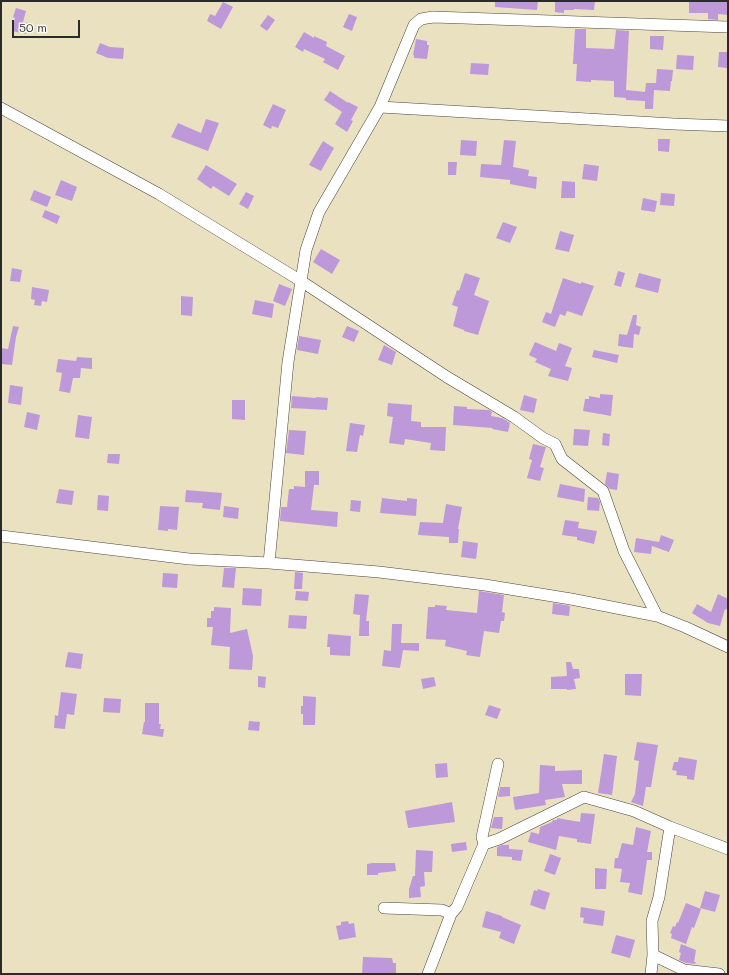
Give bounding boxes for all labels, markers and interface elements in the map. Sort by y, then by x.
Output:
scale bar [14,12,82,38]
text: 50 m [19,19,47,35]

